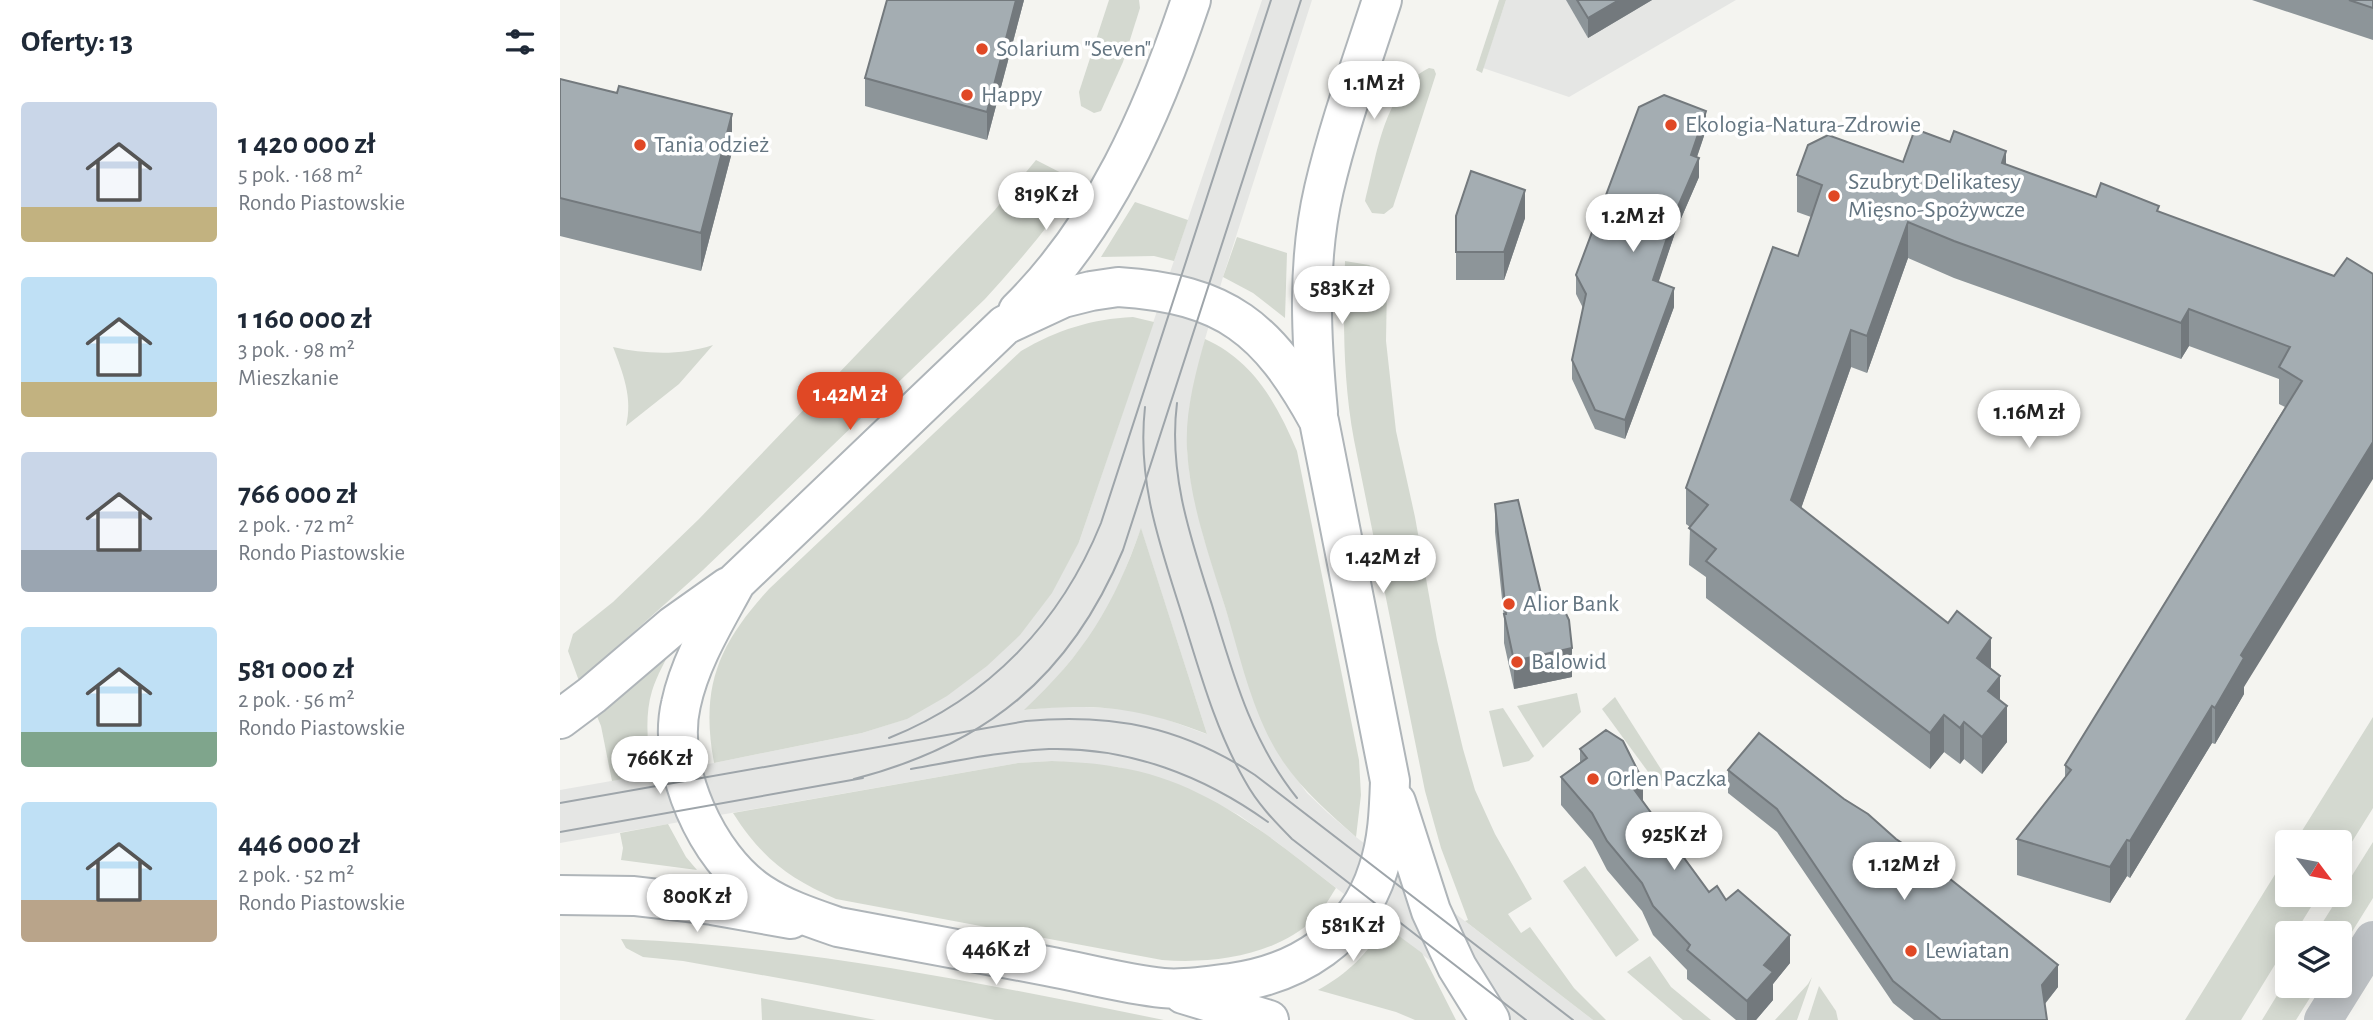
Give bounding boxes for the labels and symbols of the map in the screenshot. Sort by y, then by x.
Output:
place label: Solarium "Seven" [996,37,1151,61]
marker: Solarium "Seven" [974,41,990,57]
pin: 1.1M zł [1309,61,1439,121]
place label: Happy [981,83,1042,107]
marker: Happy [959,87,975,103]
place label: Ekologia-Natura-Zdrowie [1685,113,1921,137]
marker: Ekologia-Natura-Zdrowie [1663,117,1679,133]
place label: Tania odzież [654,133,769,157]
marker: Tania odzież [632,137,648,153]
place label: Szubryt Delikatesy Mięsno-Spożywcze [1848,170,2025,222]
pin: 819K zł [981,173,1111,232]
marker: Szubryt Delikatesy Mięsno-Spożywcze [1826,188,1842,204]
pin: 1.2M zł [1568,194,1698,254]
pin: 583K zł [1277,266,1407,326]
pin: 1.42M zł [778,372,922,432]
pin: 1.16M zł [1957,391,2101,450]
pin: 1.42M zł [1311,536,1455,595]
place label: Alior Bank [1523,592,1619,616]
marker: Alior Bank [1501,596,1517,612]
place label: Balowid [1531,650,1607,674]
marker: Balowid [1509,654,1525,670]
pin: 766K zł [595,736,725,796]
place label: Orlen Paczka [1607,767,1727,791]
marker: Orlen Paczka [1585,771,1601,787]
pin: 925K zł [1609,812,1739,872]
north arrow [2275,830,2352,906]
pin: 1.12M zł [1832,842,1976,902]
pin: 800K zł [632,874,762,934]
pin: 581K zł [1288,904,1418,963]
pin: 446K zł [931,928,1061,987]
place label: Lewiatan [1925,939,2010,963]
marker: Lewiatan [1903,943,1919,959]

